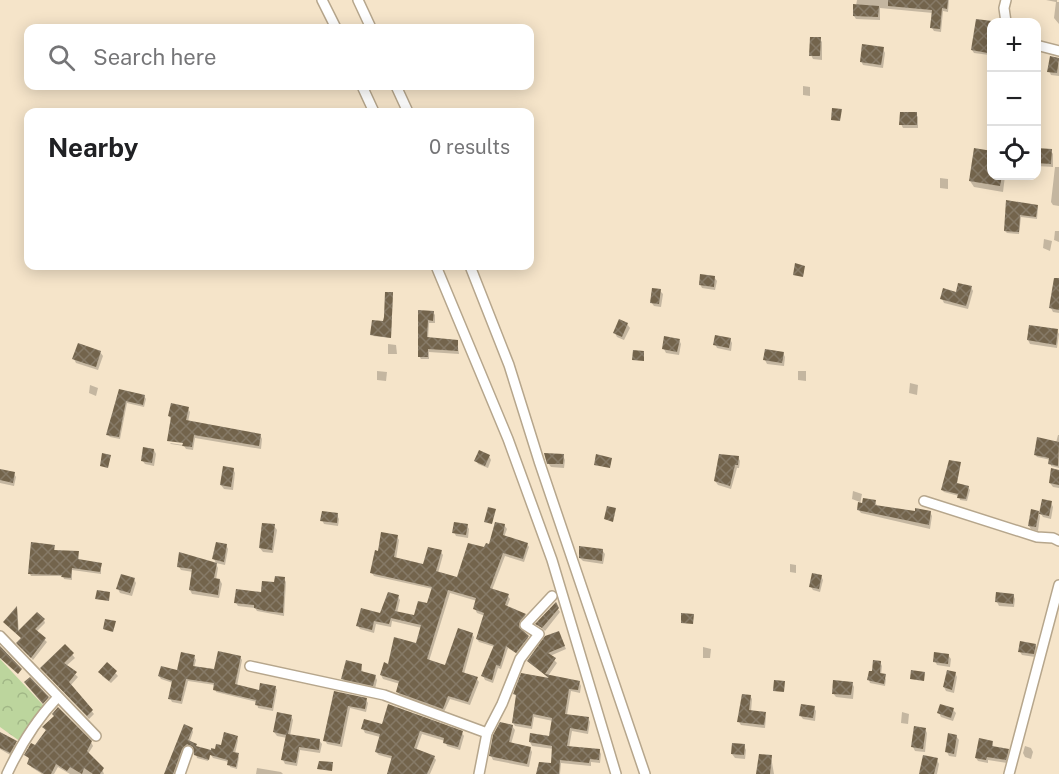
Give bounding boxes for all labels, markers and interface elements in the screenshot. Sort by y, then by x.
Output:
map controls [987,18,1041,180]
button: + [987,18,1041,72]
search box [24,24,534,90]
icon: search [45,41,78,74]
text: Search here [93,44,217,70]
button: − [987,72,1041,126]
button: locate [987,126,1041,180]
text: Nearby [48,132,138,163]
text: 0 results [429,135,510,159]

